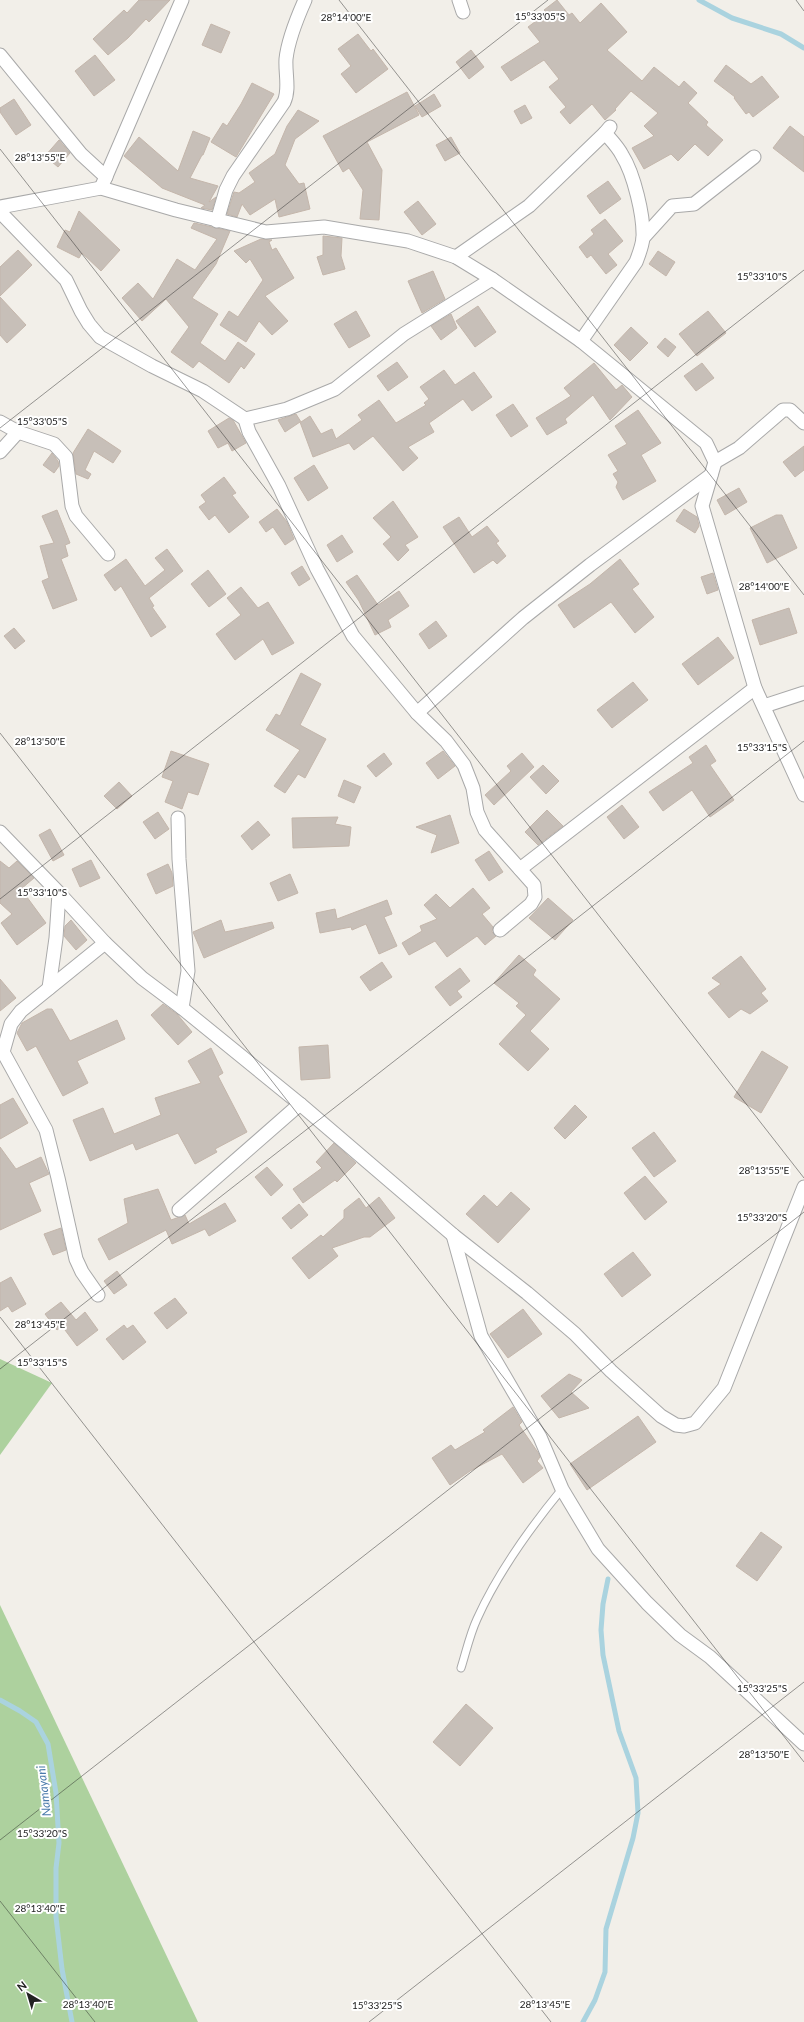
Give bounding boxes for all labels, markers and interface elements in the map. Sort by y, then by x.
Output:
text: 15°33'05"S [515,10,565,22]
text: 28°14'00"E [321,11,371,23]
text: 28°13'55"E [15,151,65,163]
text: 15°33'10"S [737,270,787,282]
text: 15°33'05"S [17,415,67,427]
text: 28°14'00"E [739,580,789,592]
text: 28°13'50"E [15,735,65,747]
text: 15°33'15"S [737,741,787,753]
text: 15°33'10"S [17,886,67,898]
text: 28°13'55"E [739,1164,789,1176]
text: 15°33'20"S [737,1211,787,1223]
text: 28°13'45"E [15,1318,65,1330]
text: 15°33'15"S [17,1356,67,1368]
text: 15°33'25"S [737,1682,787,1694]
text: 28°13'50"E [739,1748,789,1760]
water label: Namayani [33,1765,54,1817]
text: 15°33'20"S [17,1827,67,1839]
text: 28°13'40"E [15,1902,65,1914]
north arrow [8,1974,48,2014]
text: N [14,1978,29,1993]
text: 28°13'40"E [63,1998,113,2010]
text: 28°13'45"E [520,1998,570,2010]
text: 15°33'25"S [352,1999,402,2011]

